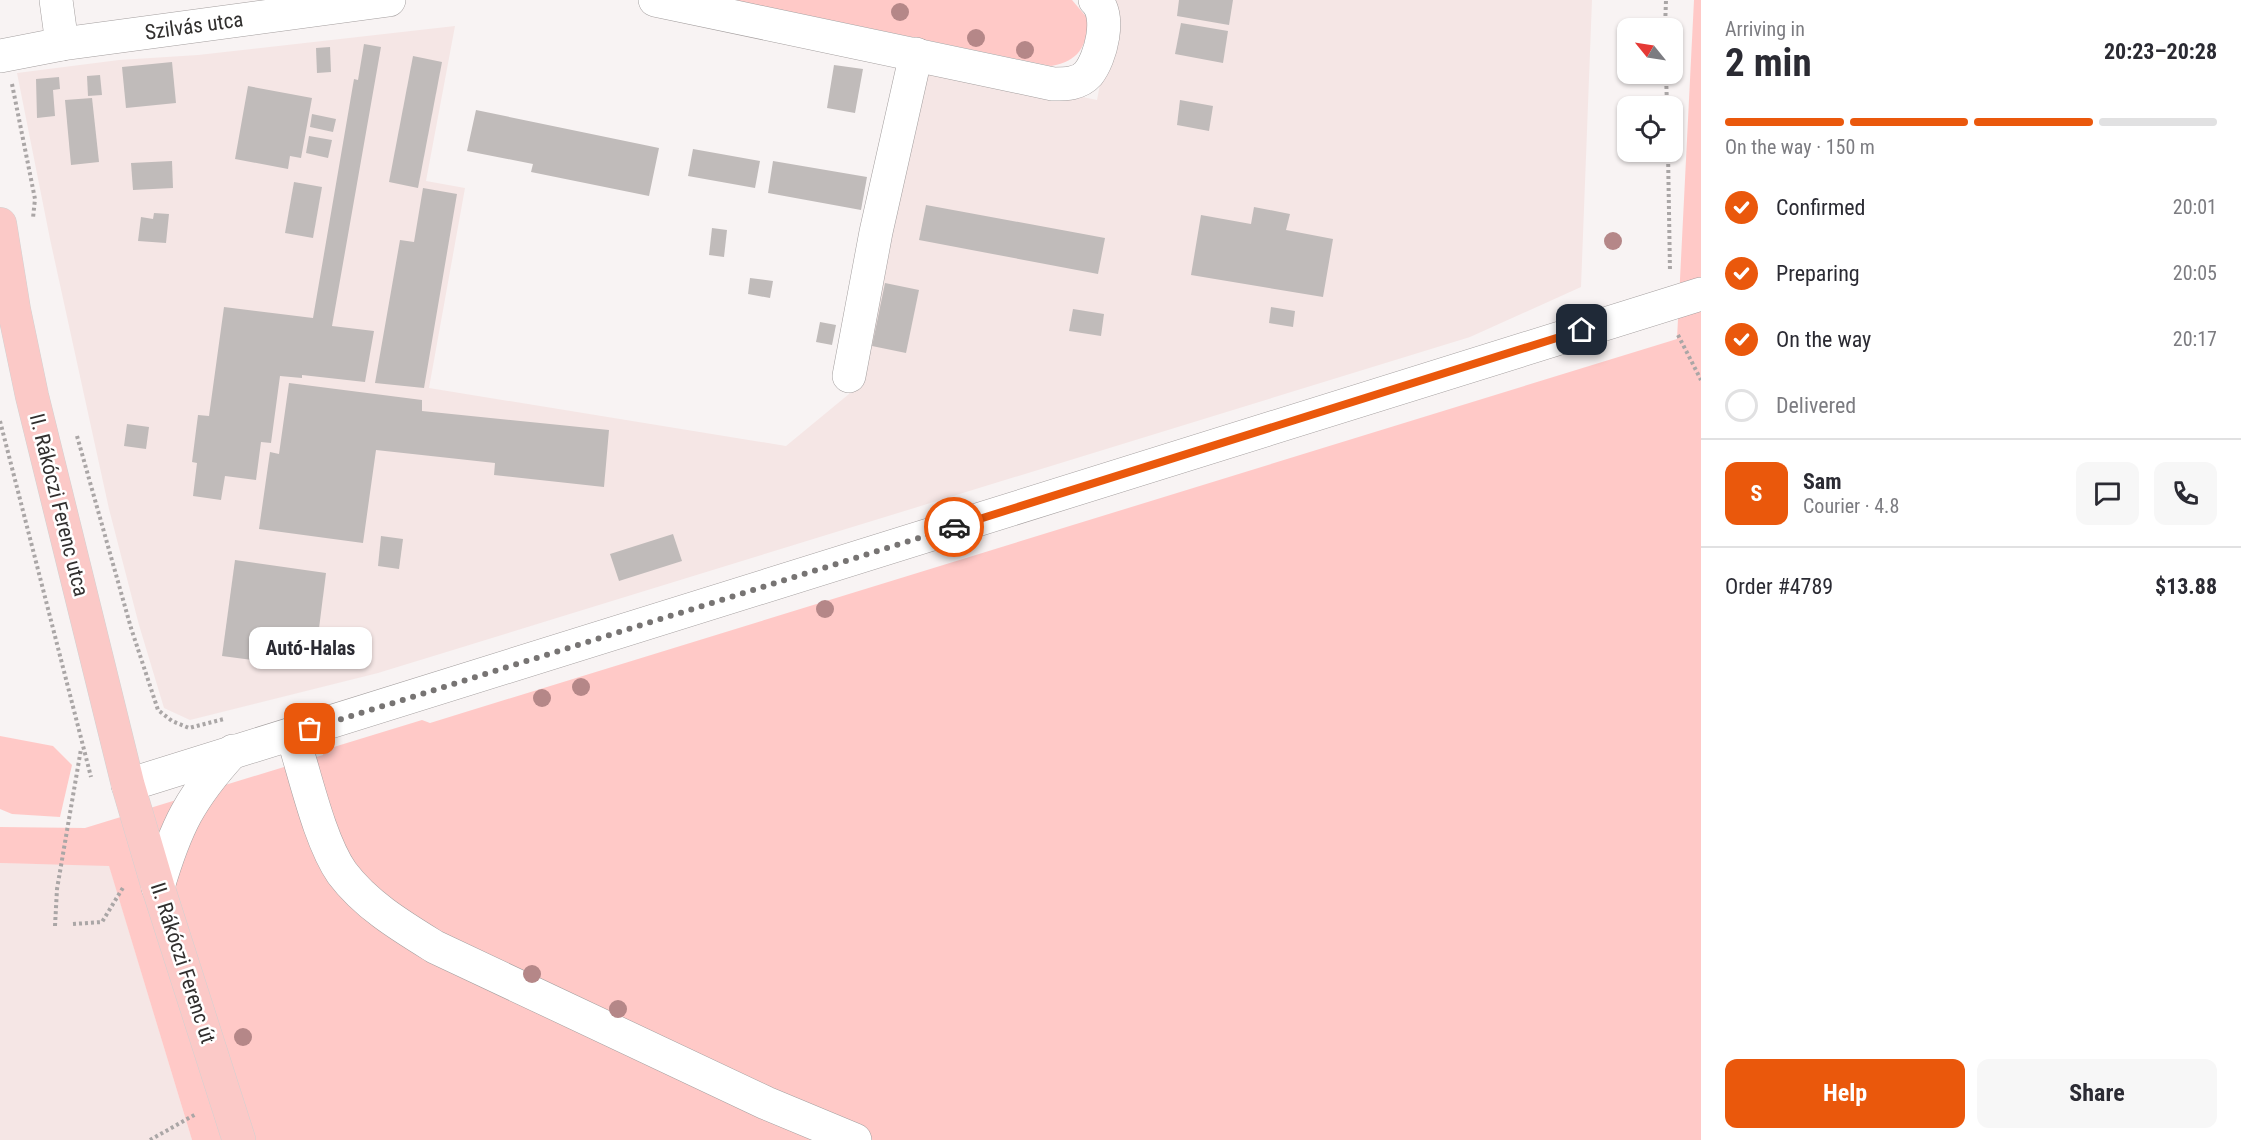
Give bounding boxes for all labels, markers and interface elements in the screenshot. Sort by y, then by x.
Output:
street label: Szilvás utca [143,7,245,45]
text: Arriving in [1725,17,1805,41]
north arrow [1617,18,1683,84]
map controls [1617,18,1683,162]
text: 20:23–20:28 [2104,39,2217,64]
text: 2 min [1725,40,1812,86]
button: locate [1617,96,1683,162]
text: On the way · 150 m [1725,135,1875,159]
icon: check [1725,191,1758,224]
text: Confirmed [1776,195,1865,220]
text: 20:01 [2173,195,2217,219]
icon: check [1725,257,1758,290]
text: Preparing [1776,261,1860,286]
text: 20:05 [2173,261,2217,285]
pin [1556,304,1607,355]
icon: home [1565,313,1598,346]
icon: check [1725,323,1758,356]
text: On the way [1776,327,1871,352]
text: 20:17 [2173,327,2217,351]
text: Delivered [1776,393,1856,418]
street label: II. Rákóczi Ferenc utca [25,411,93,599]
button: chat [2076,462,2139,525]
button: phone [2154,462,2217,525]
text: Sam [1803,469,1842,494]
text: S [1751,481,1762,506]
text: Courier · 4.8 [1803,494,1899,518]
courier [924,497,984,557]
icon: car [938,511,971,544]
text: Order #4789 [1725,574,1833,599]
text: $13.88 [2155,574,2217,599]
callout: Autó-Halas [248,627,372,669]
text: Autó-Halas [266,636,355,660]
pin [284,703,335,754]
icon: bag [293,712,326,745]
street label: II. Rákóczi Ferenc út [146,880,220,1046]
button: Help [1725,1059,1965,1128]
button: Share [1977,1059,2217,1128]

